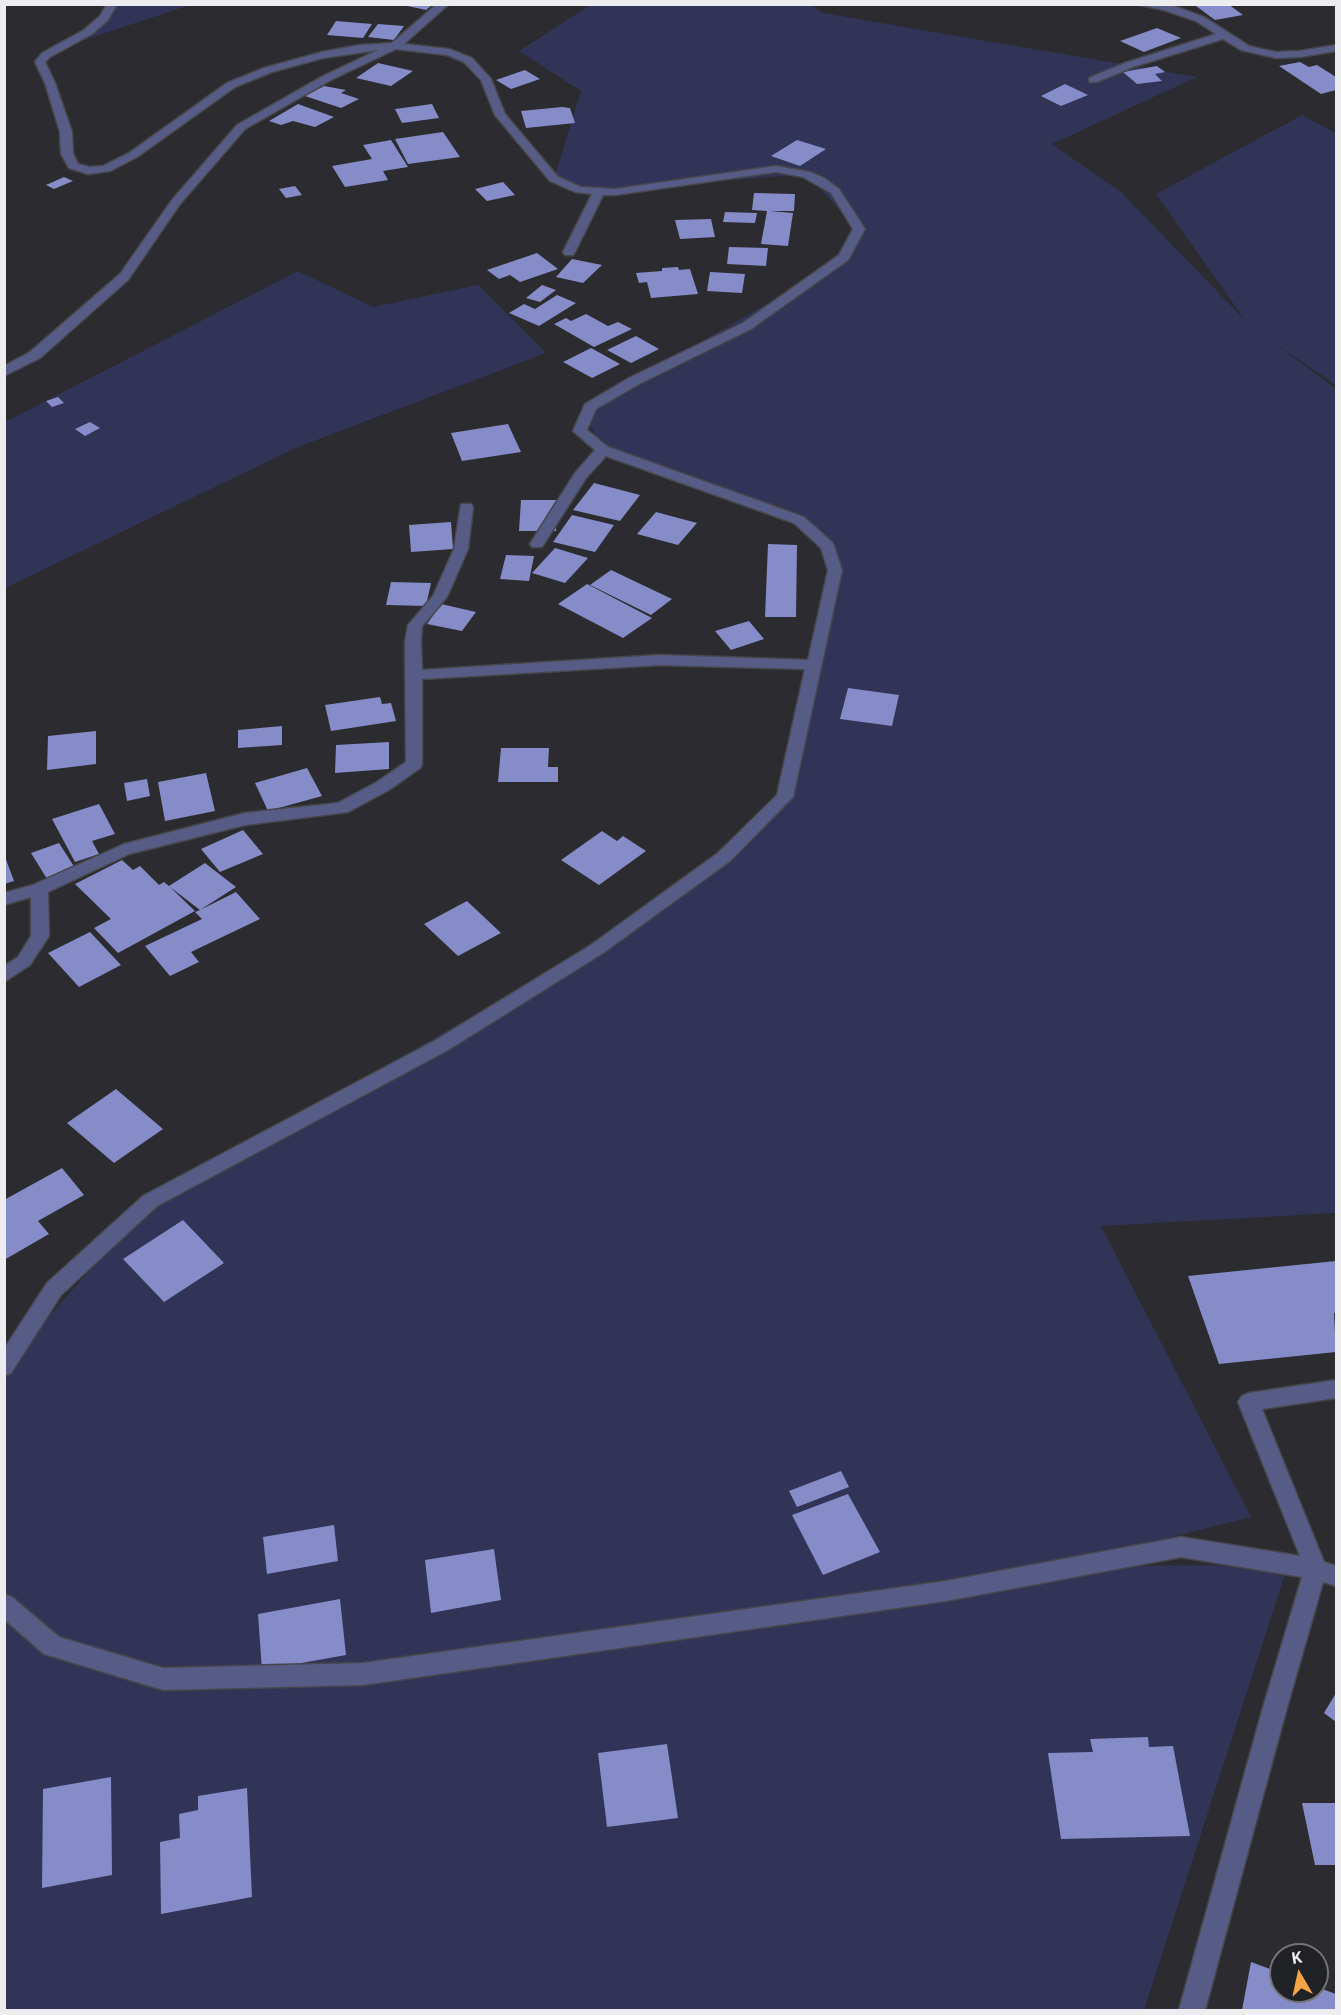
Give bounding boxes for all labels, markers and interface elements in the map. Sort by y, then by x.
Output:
north arrow [1269,1943,1329,2003]
text: K [1290,1946,1303,1969]

